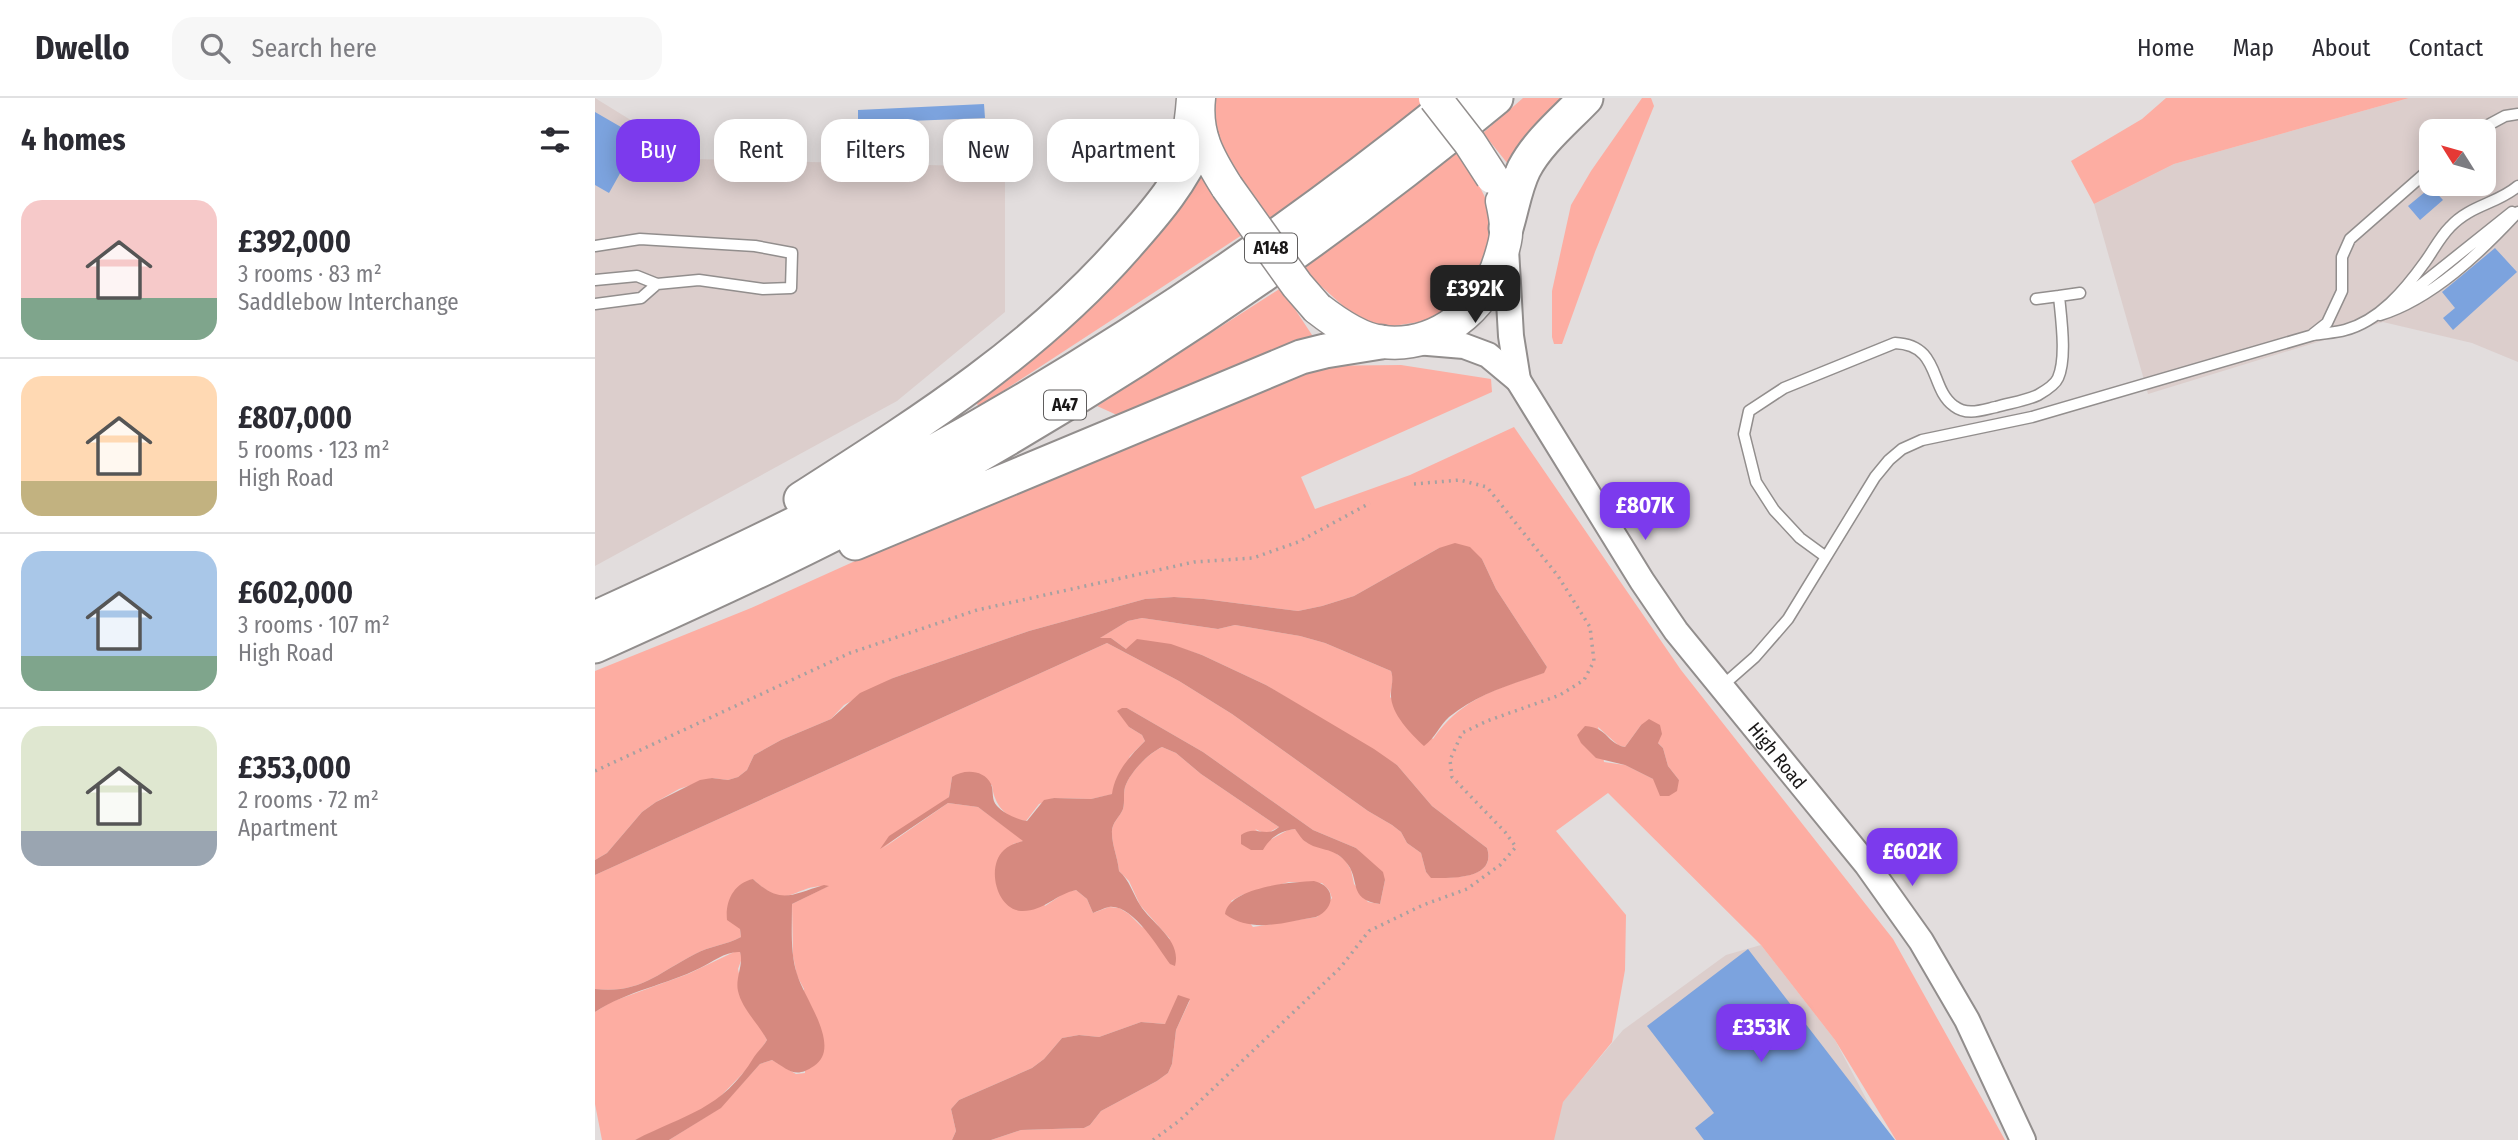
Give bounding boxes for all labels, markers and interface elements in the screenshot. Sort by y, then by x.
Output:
search box [172,17,662,80]
text: Dwello [35,28,130,68]
icon: search [196,29,234,67]
text: Search here [252,33,377,64]
text: Home [2137,34,2194,62]
text: Map [2232,34,2274,62]
text: About [2312,34,2370,62]
text: Contact [2408,34,2483,62]
chip: Buy [616,119,700,182]
chip: Rent [714,119,807,182]
chip: Filters [821,119,929,182]
chip: New [943,119,1033,182]
chip: Apartment [1047,119,1199,182]
north arrow [2419,119,2495,196]
map controls [2419,119,2496,196]
icon: filters [536,121,574,159]
text: 4 homes [21,122,126,158]
text: £392,000 [238,224,351,260]
icon: home [77,228,161,312]
road number: A148 [1245,233,1297,262]
text: 3 rooms · 83 m² [238,260,382,288]
pin: £392K [1426,266,1524,325]
text: £392K [1446,274,1504,302]
text: Saddlebow Interchange [238,288,459,316]
road number: A47 [1044,390,1086,419]
text: £807,000 [238,400,352,436]
icon: home [77,404,161,488]
text: 5 rooms · 123 m² [238,436,389,464]
text: High Road [238,464,334,492]
pin: £807K [1596,482,1694,542]
text: £807K [1616,491,1674,519]
text: £602,000 [238,575,353,611]
icon: home [77,579,161,663]
text: 3 rooms · 107 m² [238,611,390,639]
text: High Road [238,639,334,667]
street label: High Road [1743,718,1811,794]
text: £353,000 [238,750,351,786]
icon: home [77,754,161,838]
text: 2 rooms · 72 m² [238,786,379,814]
text: Apartment [238,814,338,842]
pin: £602K [1863,828,1961,888]
text: £602K [1883,837,1942,865]
pin: £353K [1712,1004,1810,1064]
text: £353K [1732,1013,1790,1041]

